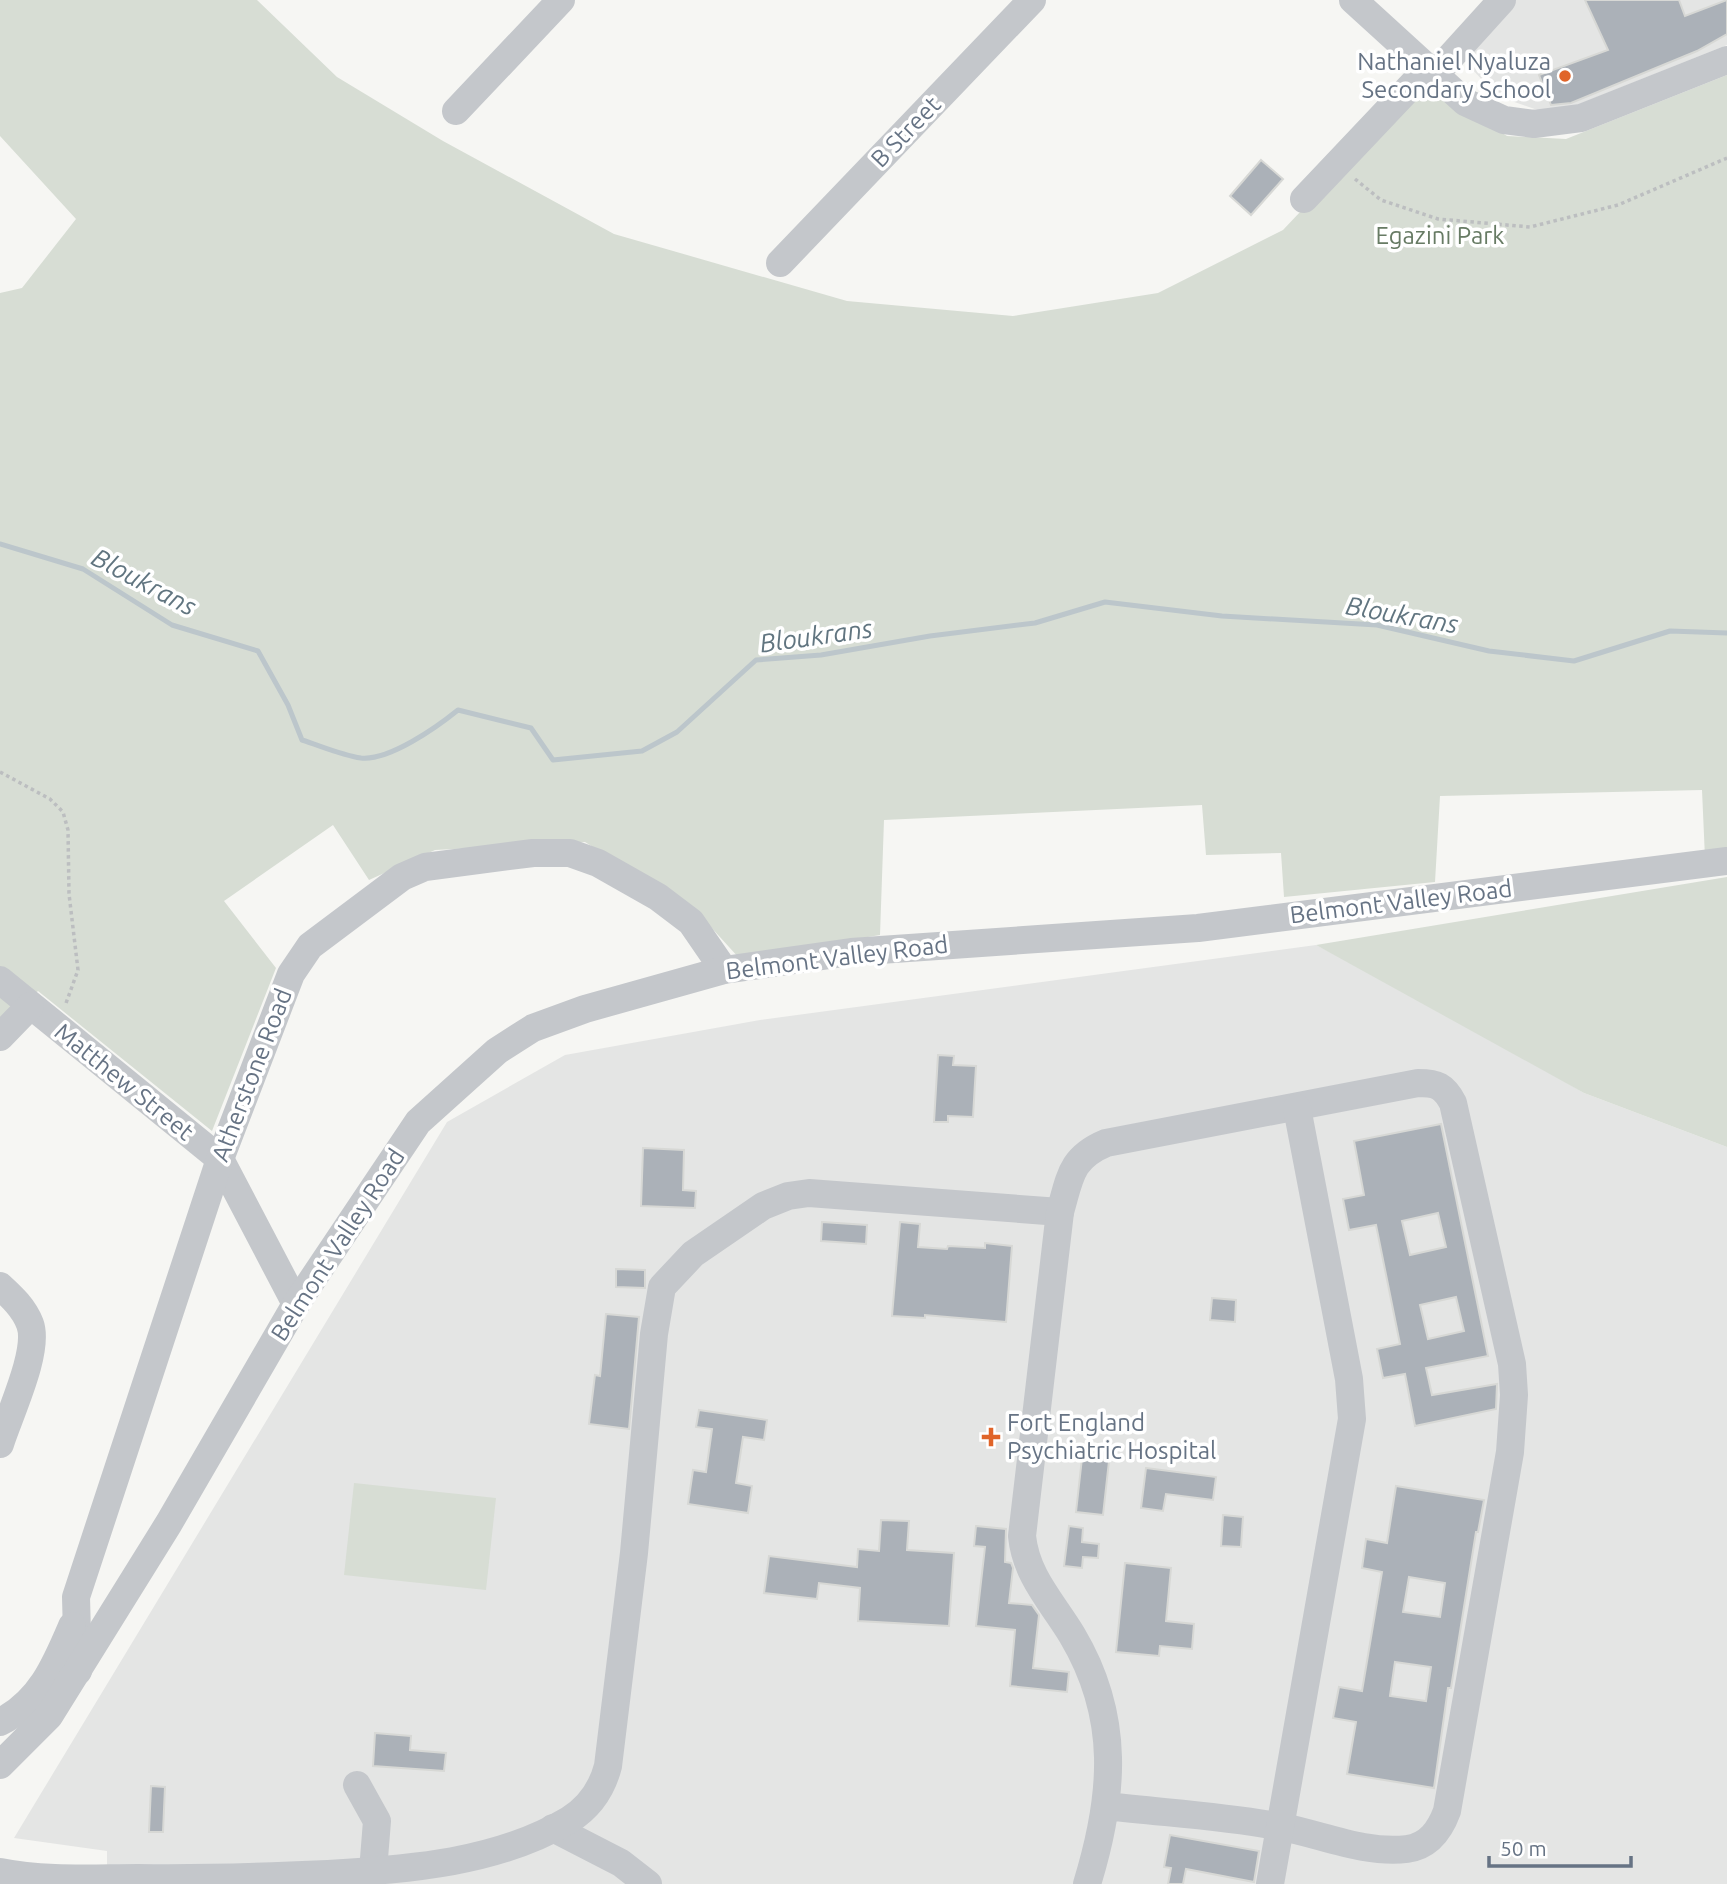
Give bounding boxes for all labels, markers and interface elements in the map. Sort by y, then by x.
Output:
place label: Nathaniel Nyaluza Secondary School [1357,48,1551,103]
marker: Nathaniel Nyaluza Secondary School [1557,68,1573,84]
street label: B Street [865,90,946,173]
park label: Egazini Park [1376,222,1504,249]
water label: Bloukrans [87,542,201,621]
water label: Bloukrans [1344,590,1461,639]
water label: Bloukrans [758,613,874,658]
street label: Belmont Valley Road [1288,874,1514,929]
street label: Belmont Valley Road [724,930,950,985]
street label: Atherstone Road [206,985,297,1165]
street label: Matthew Street [50,1018,199,1146]
street label: Belmont Valley Road [265,1144,410,1346]
place label: Fort England Psychiatric Hospital [1007,1409,1216,1464]
marker: Fort England Psychiatric Hospital [981,1427,1001,1447]
scale bar [1489,1825,1631,1869]
text: 50 m [1500,1836,1547,1860]

